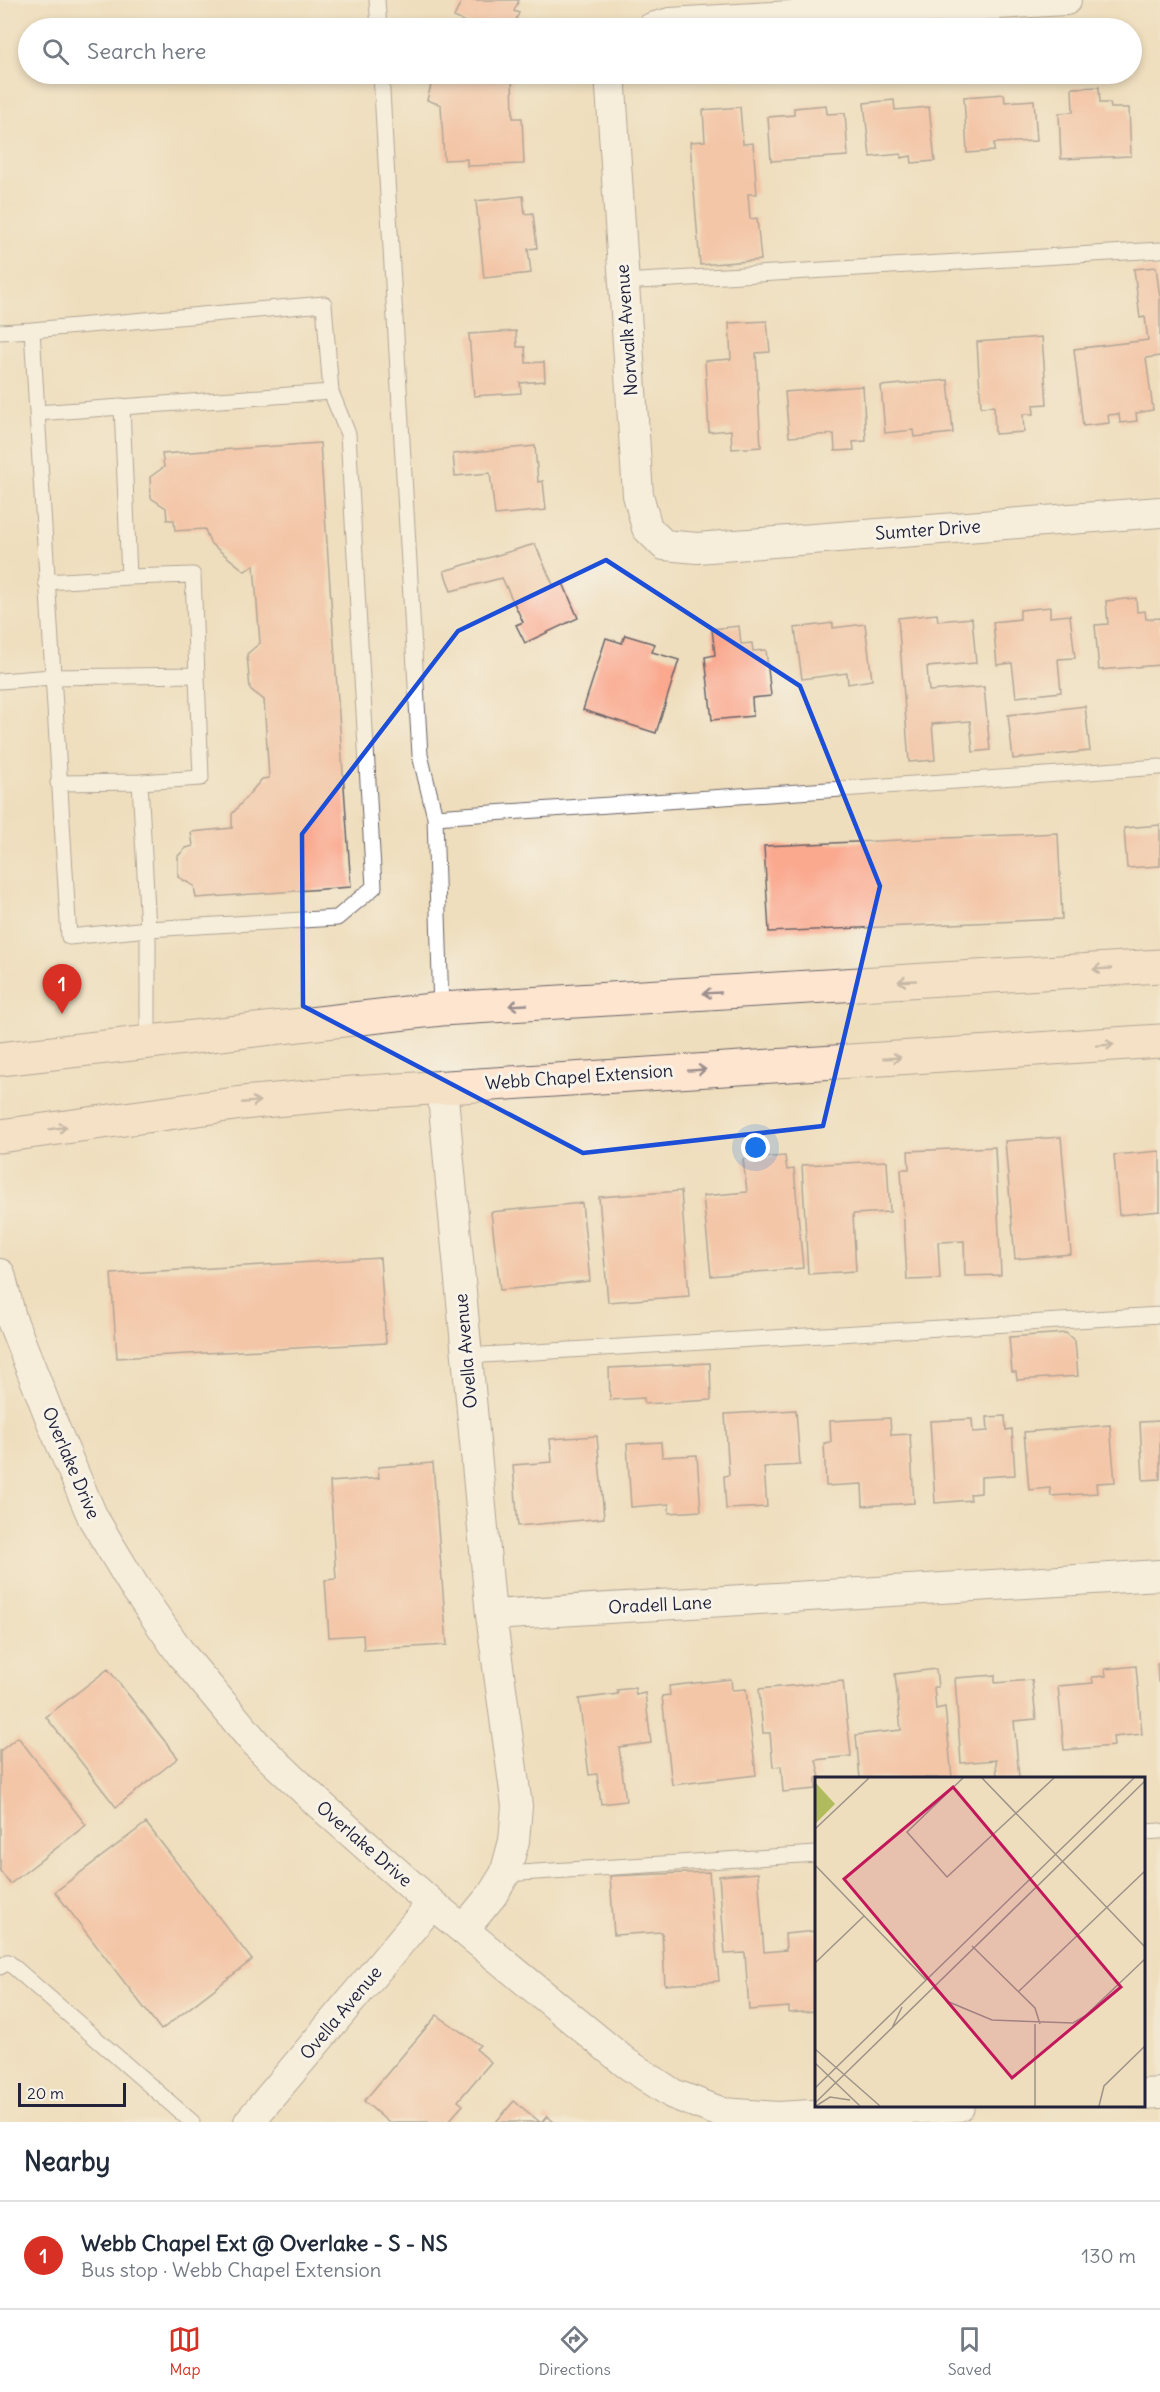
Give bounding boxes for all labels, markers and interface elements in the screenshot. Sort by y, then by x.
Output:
search box [18,18,1142,84]
icon: search [39,35,72,68]
text: Search here [87,37,206,65]
street label: Norwalk Avenue [610,263,643,397]
street label: Sumter Drive [874,514,982,545]
pin: 1 [42,964,82,1014]
one-way arrow [1092,964,1112,975]
one-way arrow [897,976,917,987]
one-way arrow [703,988,723,999]
one-way arrow [508,999,528,1010]
one-way arrow [1095,1039,1115,1050]
one-way arrow [881,1052,901,1063]
street label: Webb Chapel Extension [484,1058,674,1095]
one-way arrow [687,1064,707,1075]
one-way arrow [241,1096,261,1107]
one-way arrow [48,1122,67,1133]
your location [741,1133,770,1162]
street label: Ovella Avenue [449,1293,482,1409]
street label: Overlake Drive [38,1403,105,1522]
street label: Oradell Lane [607,1590,712,1619]
inset map [815,1777,1145,2107]
street label: Overlake Drive [312,1796,417,1892]
street label: Ovella Avenue [295,1961,386,2064]
scale bar [18,2080,126,2108]
text: 20 m [27,2083,64,2103]
text: Nearby [24,2145,110,2178]
text: Webb Chapel Ext @ Overlake - S - NS [81,2229,448,2257]
text: 1 [40,2243,47,2268]
text: 130 m [1081,2243,1136,2268]
text: Bus stop · Webb Chapel Extension [81,2257,381,2282]
tab: Map [168,2323,201,2379]
tab: Directions [538,2323,611,2379]
tab: Saved [948,2323,992,2379]

